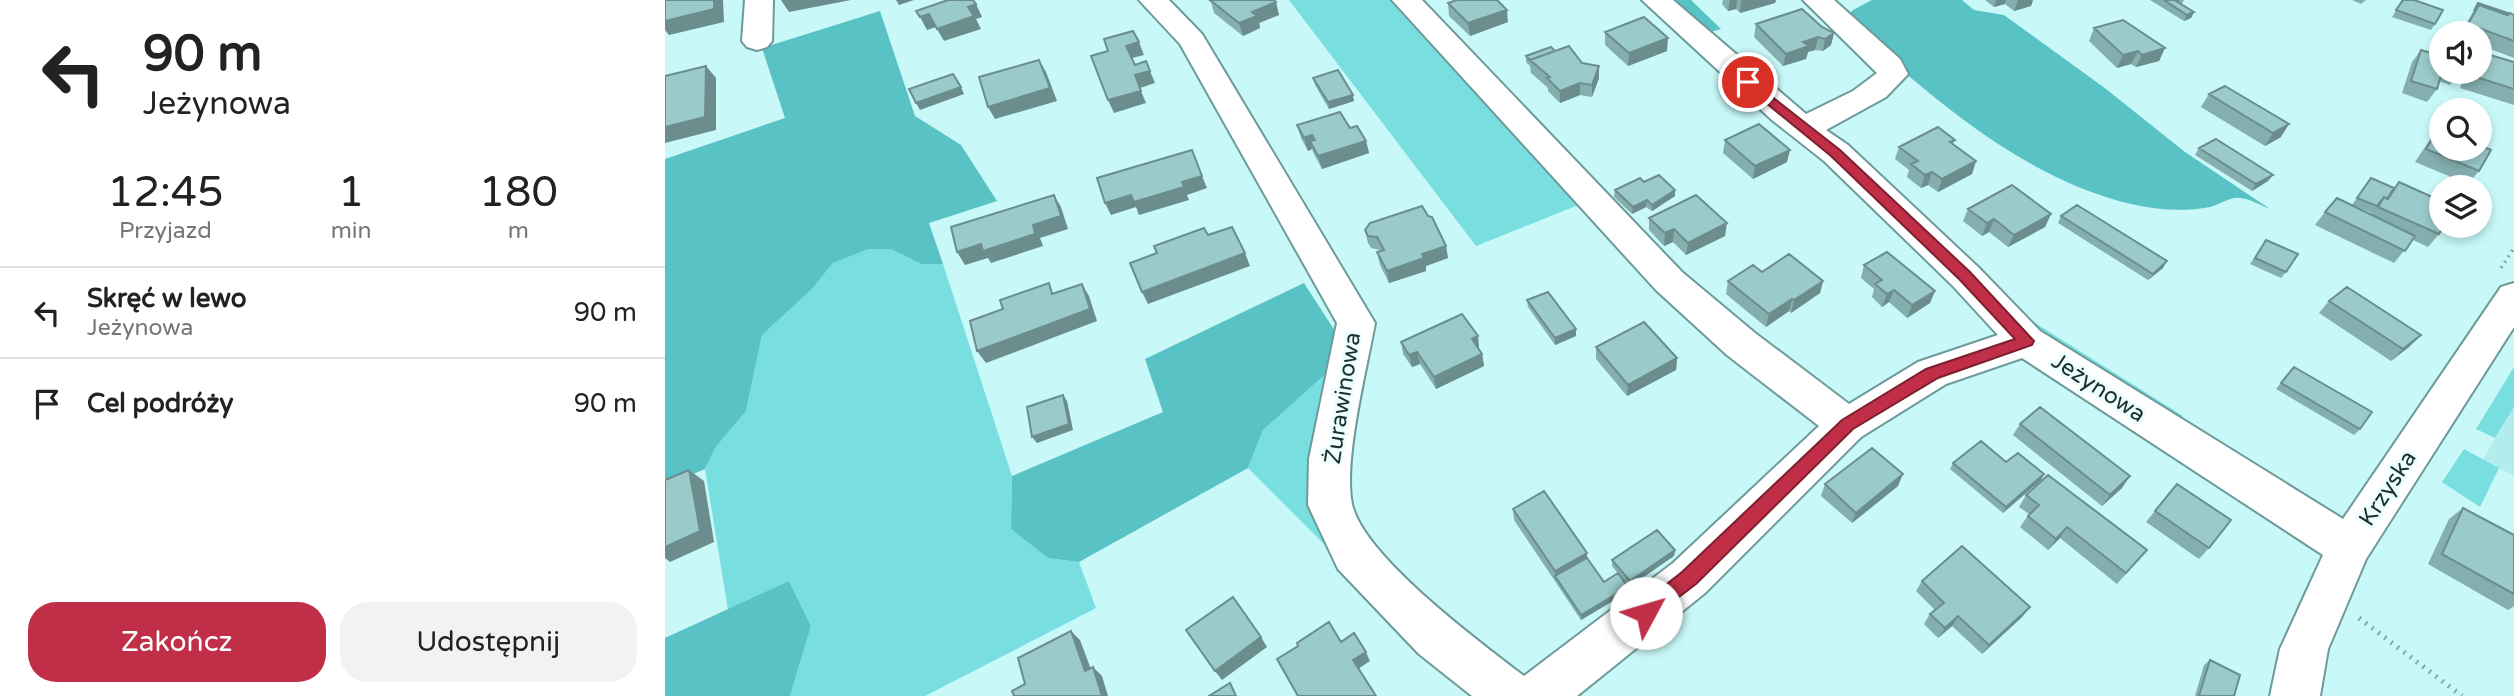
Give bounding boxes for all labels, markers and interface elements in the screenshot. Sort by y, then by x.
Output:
map controls [2429,21,2492,238]
button: sound [2429,21,2492,84]
text: 90 m [143,25,262,84]
icon: left [28,28,119,119]
pin [1718,52,1778,112]
icon: arrive [1729,63,1767,101]
text: Jeżynowa [143,85,291,123]
button: search [2429,98,2492,161]
text: 12:45 [107,167,224,218]
text: 1 [338,167,364,218]
text: 180 [479,167,558,218]
button: layers [2429,175,2492,238]
text: Przyjazd [119,217,212,245]
text: min [331,217,372,245]
text: m [508,217,529,245]
text: Skręć w lewo [87,283,247,314]
icon: left [28,294,66,332]
text: 90 m [574,297,637,328]
text: Jeżynowa [87,314,193,342]
street label: Żurawinowa [1319,330,1367,466]
street label: Jeżynowa [2046,347,2151,429]
icon: arrive [28,385,66,423]
text: Cel podróży [87,388,234,419]
text: 90 m [574,388,637,419]
street label: Krzyska [2353,446,2423,532]
position arrow [1609,576,1683,650]
button: Zakończ [28,602,326,682]
button: Udostępnij [340,602,637,682]

